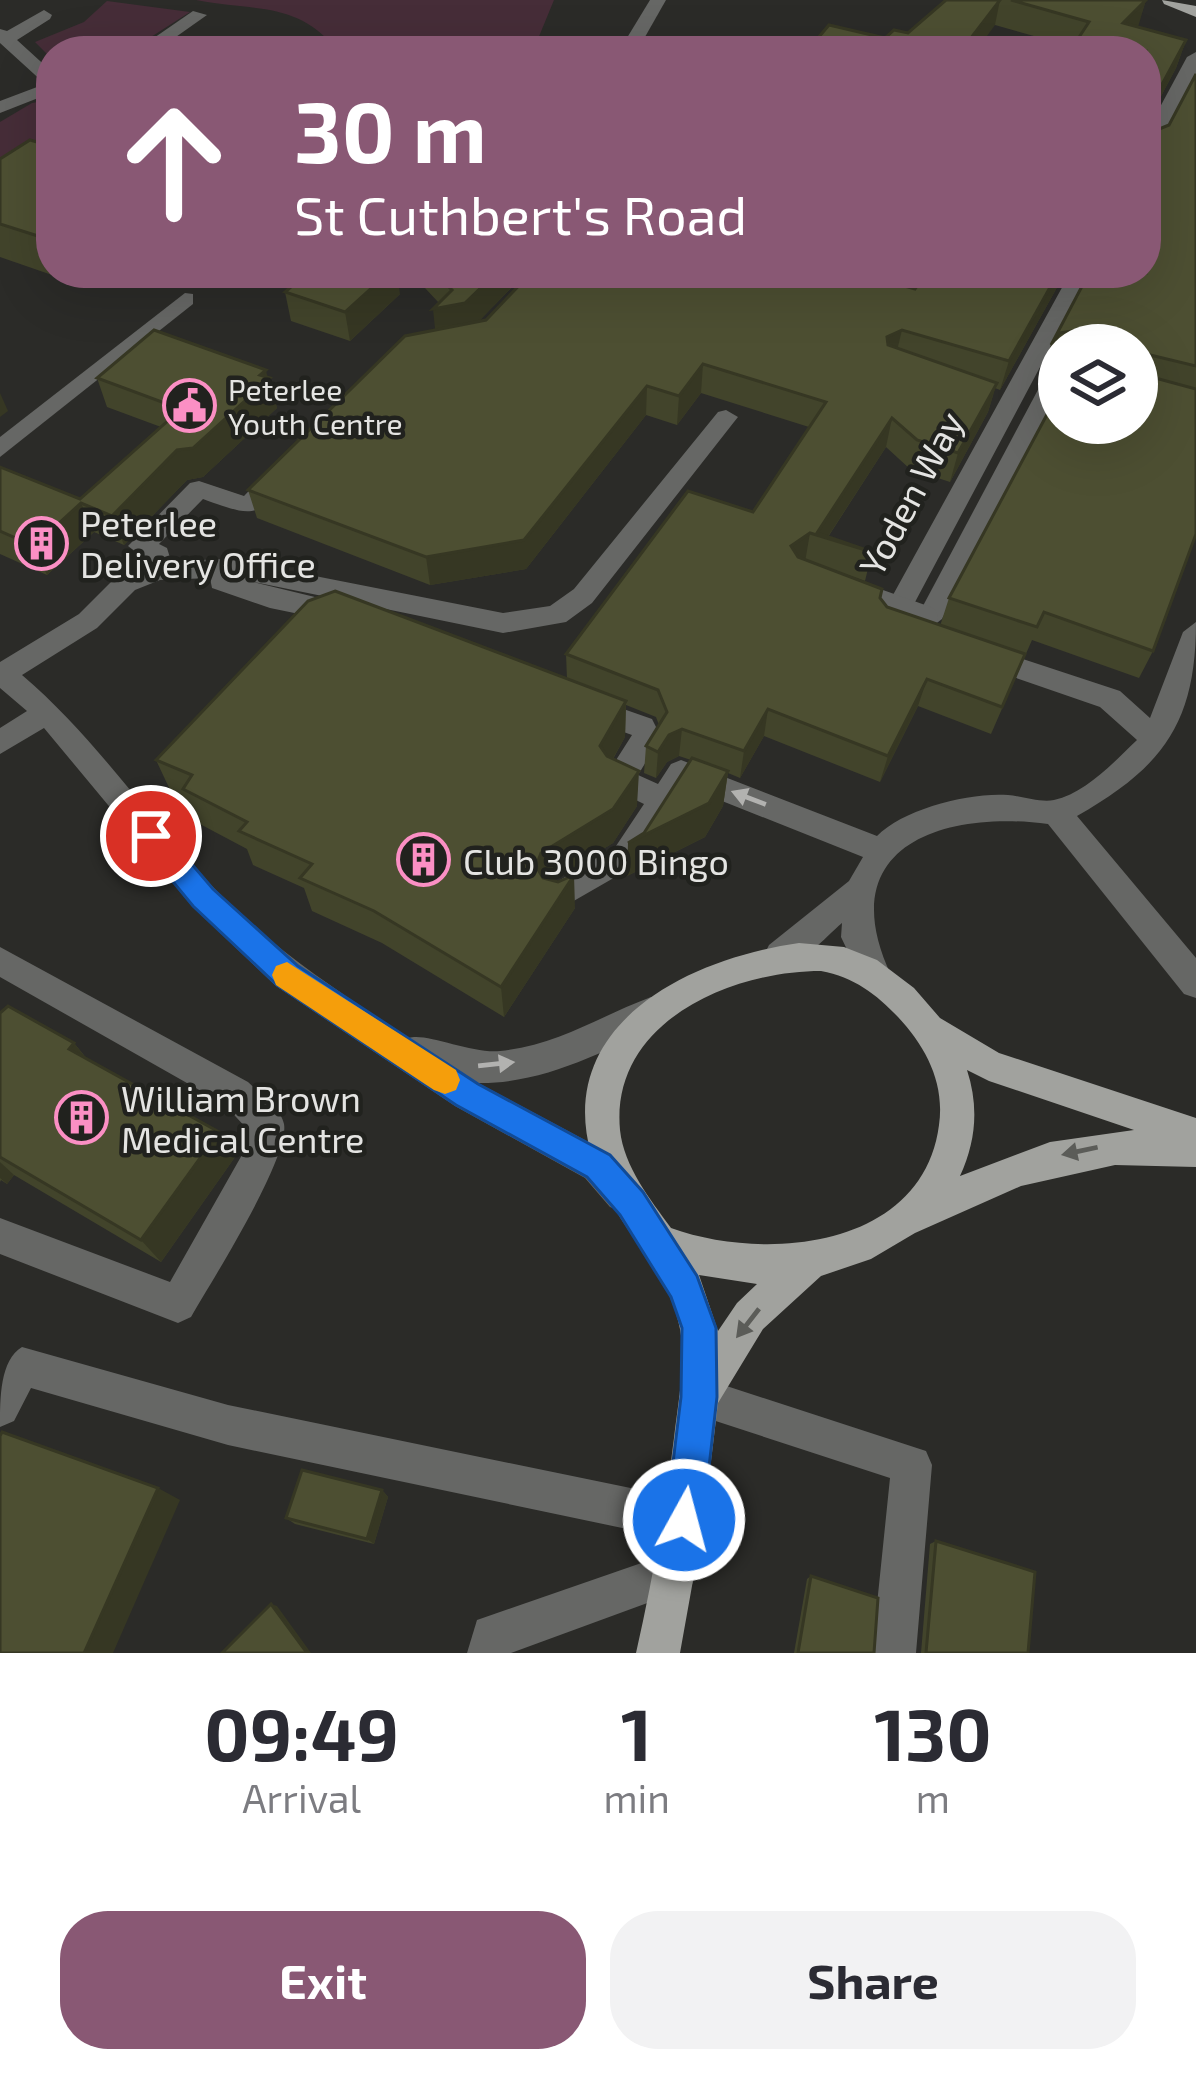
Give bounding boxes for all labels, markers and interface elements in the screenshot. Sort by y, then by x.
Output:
text: 30 m [294,79,487,180]
icon: ahead [96,84,252,240]
text: St Cuthbert's Road [294,181,747,246]
map controls [1038,324,1158,444]
button: layers [1038,324,1158,444]
place label: Peterlee Youth Centre [228,371,403,441]
public building icon: Peterlee Youth Centre [161,378,217,434]
street label: Yoden Way [849,404,971,582]
place label: Peterlee Delivery Office [80,501,316,585]
building icon: Peterlee Delivery Office [13,515,69,571]
pin [100,785,202,887]
one-way arrow [731,788,767,807]
icon: arrive [118,803,184,869]
building icon: Club 3000 Bingo [396,832,452,888]
place label: Club 3000 Bingo [463,839,729,882]
one-way arrow [478,1055,515,1074]
place label: William Brown Medical Centre [121,1076,364,1160]
building icon: William Brown Medical Centre [54,1090,110,1146]
one-way arrow [1060,1142,1098,1161]
one-way arrow [737,1307,761,1338]
position arrow [621,1457,747,1583]
text: 09:49 [204,1689,399,1775]
text: 1 [621,1689,652,1775]
text: 130 [874,1689,992,1775]
text: Arrival [242,1774,361,1821]
text: min [603,1774,670,1821]
text: m [916,1774,950,1821]
button: Exit [60,1911,586,2049]
button: Share [610,1911,1136,2049]

